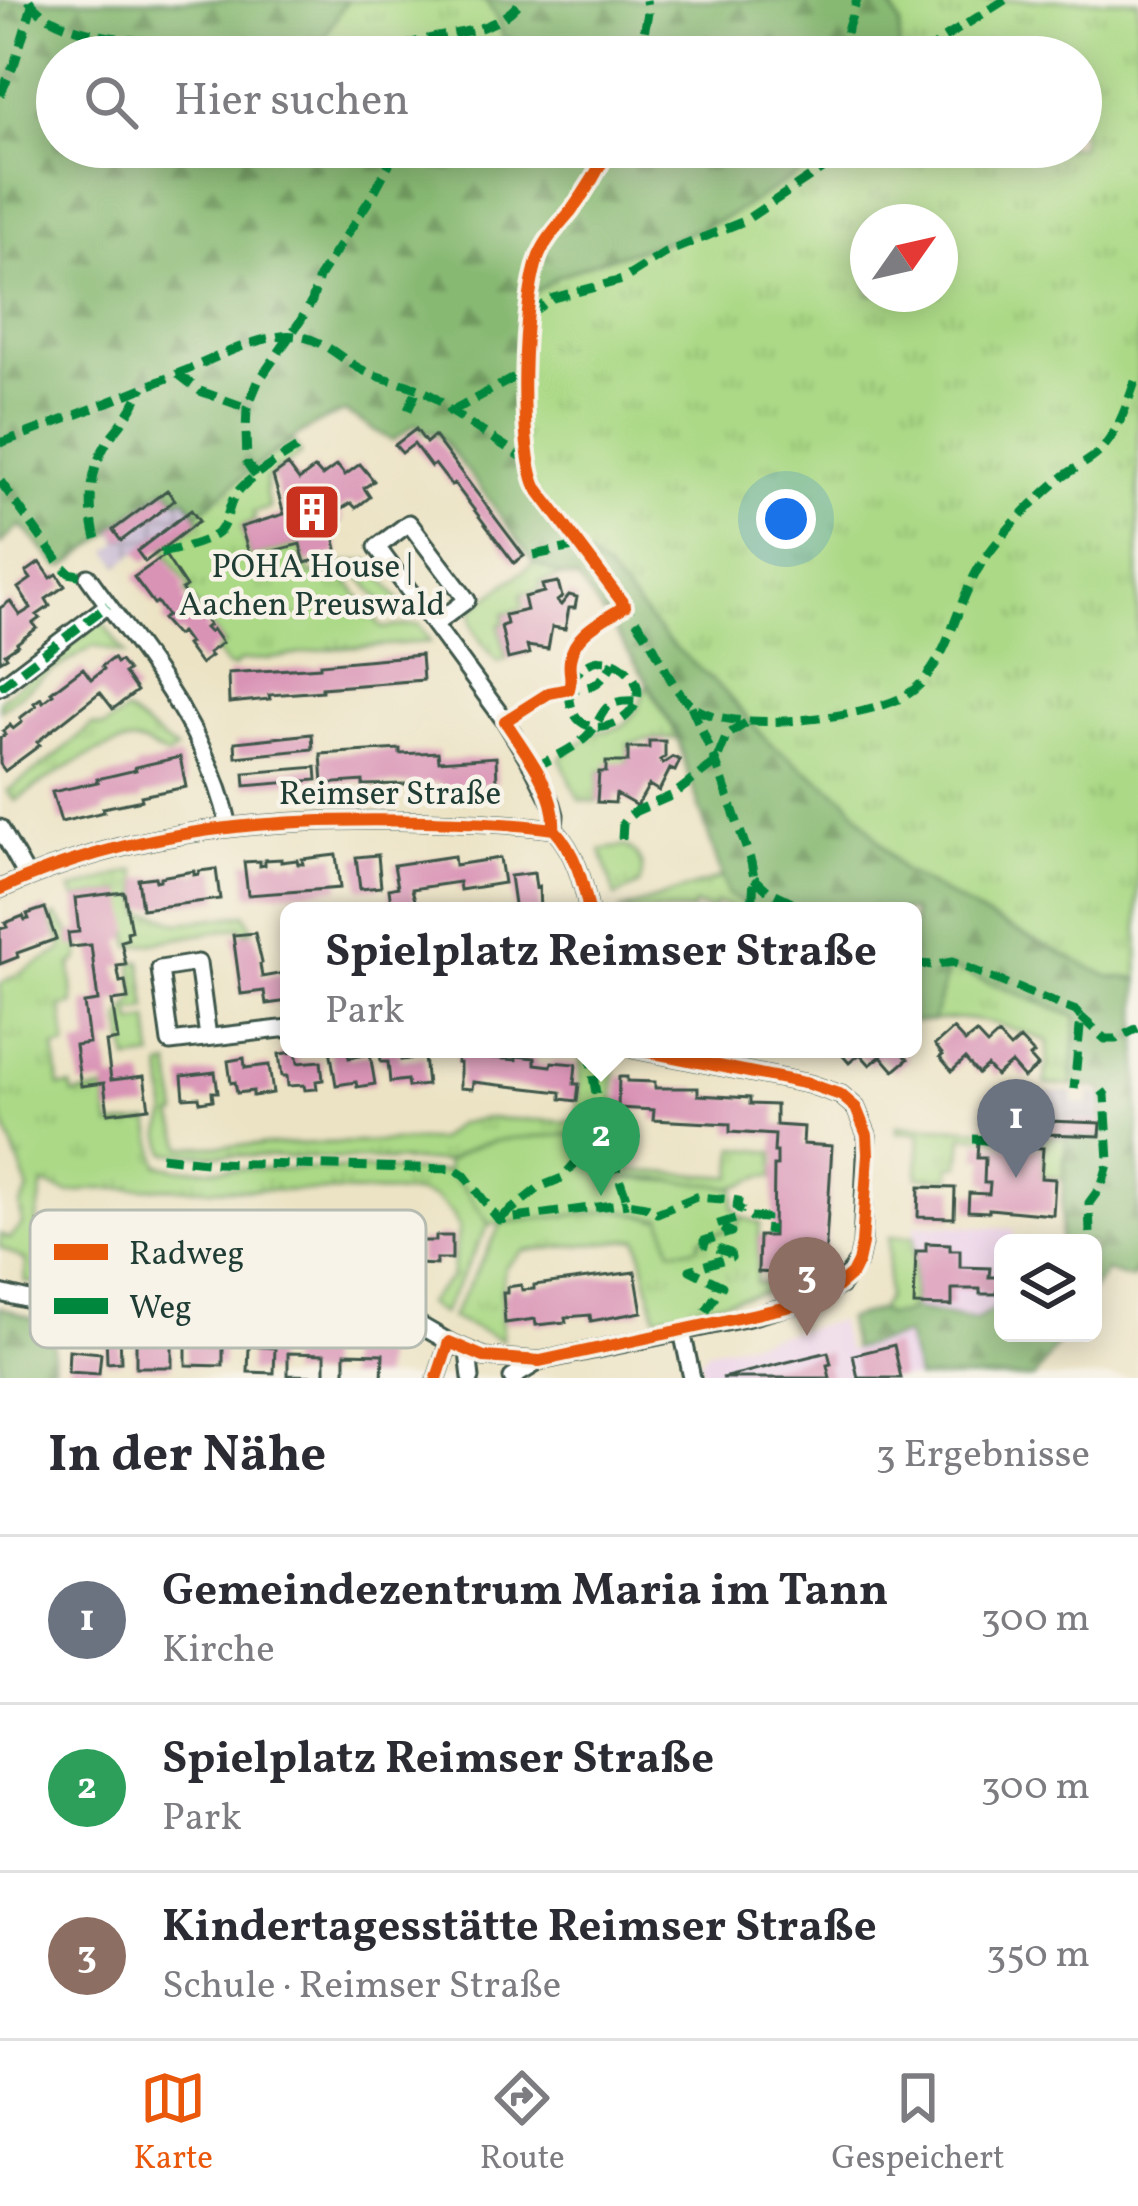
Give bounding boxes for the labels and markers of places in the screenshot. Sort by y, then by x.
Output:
building icon: POHA House | Aachen Preuswald [281,481,343,543]
place label: POHA House | Aachen Preuswald [179,546,445,630]
pin: 1 [977,1079,1055,1178]
pin: 2 [562,1097,640,1196]
pin: 3 [768,1237,846,1336]

